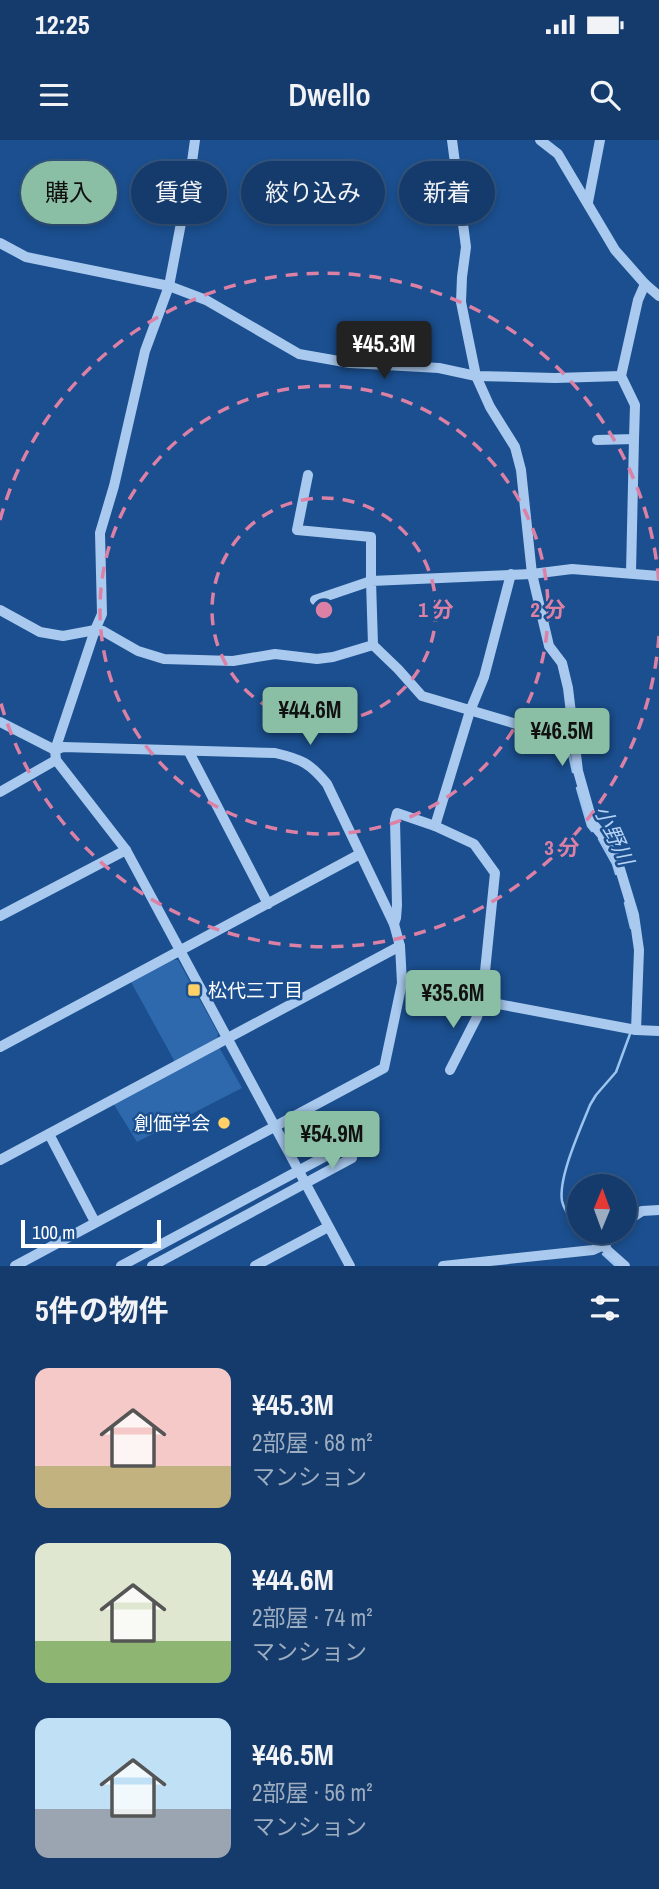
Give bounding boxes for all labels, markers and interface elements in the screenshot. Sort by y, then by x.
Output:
text: 12:25 [35,7,90,42]
text: Dwello [288,73,371,116]
icon: menu [35,76,73,114]
icon: search [586,76,624,114]
chip: 購入 [21,161,117,224]
chip: 賃貸 [131,161,227,224]
chip: 絞り込み [241,161,385,224]
chip: 新着 [399,161,495,224]
pin: ¥45.3M [327,322,441,381]
text: ¥45.3M [353,328,415,359]
text: 1 分 [418,595,454,624]
text: 2 分 [530,595,566,624]
centre of rings [312,598,336,622]
pin: ¥44.6M [253,688,367,747]
text: ¥44.6M [279,694,341,725]
pin: ¥46.5M [505,708,619,768]
text: ¥46.5M [531,715,593,746]
water label: 小野川 [588,800,641,871]
text: 3 分 [544,833,580,862]
pin: ¥35.6M [396,970,510,1030]
place label: 松代三丁目 [208,977,303,1003]
text: ¥35.6M [422,977,484,1008]
marker: 松代三丁目 [186,982,202,998]
place label: 創価学会 [134,1110,210,1136]
pin: ¥54.9M [275,1112,389,1171]
marker: 創価学会 [216,1115,232,1131]
text: ¥54.9M [301,1118,363,1149]
north arrow [567,1174,637,1244]
map controls [567,1174,637,1244]
scale bar [21,1217,161,1249]
text: 100 m [32,1219,75,1245]
icon: filters [586,1289,624,1327]
text: 5件の物件 [35,1290,169,1330]
text: ¥45.3M [252,1384,334,1424]
icon: home [91,1396,175,1480]
text: 2部屋 · 68 m² [252,1427,372,1458]
text: マンション [252,1461,367,1492]
text: ¥44.6M [252,1559,334,1599]
icon: home [91,1571,175,1655]
text: 2部屋 · 74 m² [252,1602,372,1633]
text: マンション [252,1636,367,1667]
text: ¥46.5M [252,1734,334,1774]
icon: home [91,1746,175,1830]
text: 2部屋 · 56 m² [252,1777,372,1808]
text: マンション [252,1811,367,1842]

